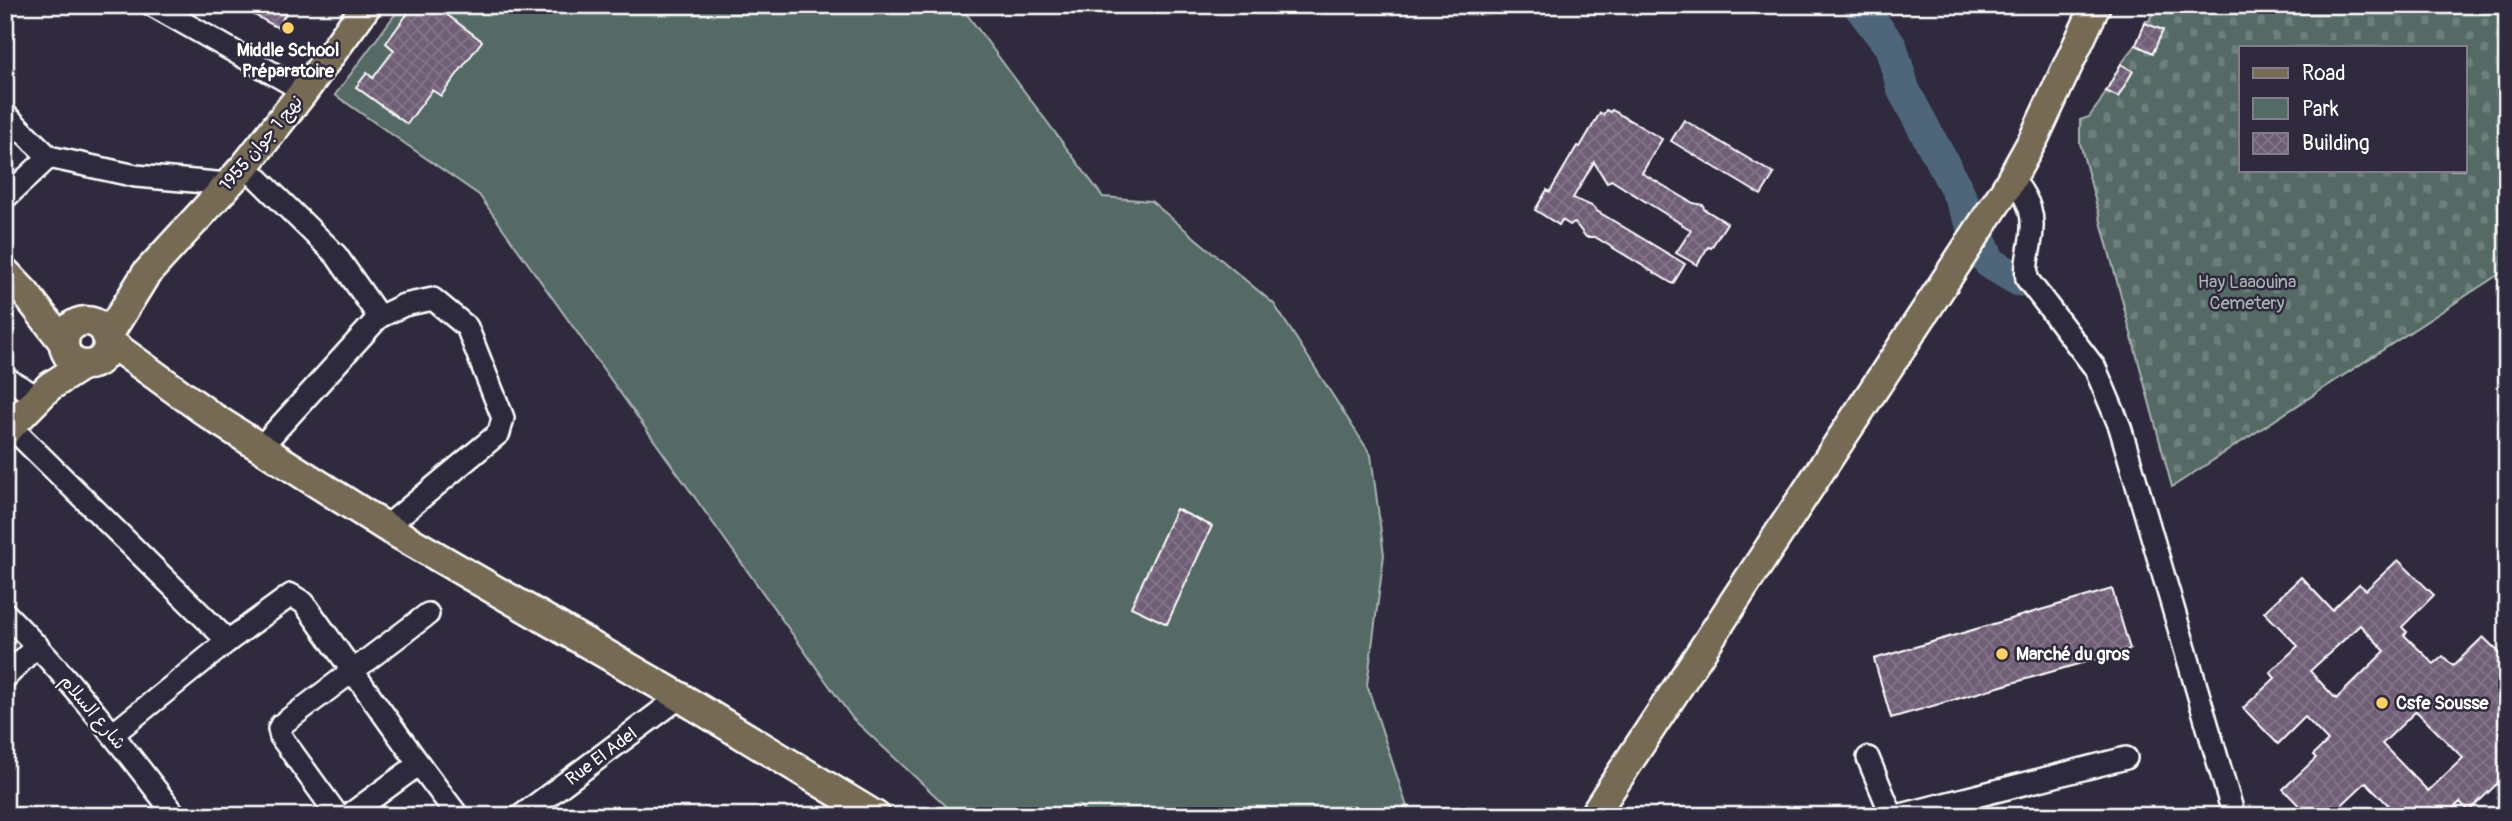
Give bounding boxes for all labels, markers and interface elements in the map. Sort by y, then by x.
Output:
marker: Middle School Préparatoire [280,20,296,36]
place label: Middle School Préparatoire [237,39,339,83]
legend [2239,46,2466,172]
text: Road [2302,60,2346,87]
street label: نهج 1 جوان 1955 [215,91,308,196]
text: Park [2302,96,2339,123]
text: Building [2302,130,2369,157]
park label: Hay Laaouina Cemetery [2198,271,2296,315]
place label: Marché du gros [2016,643,2130,666]
marker: Marché du gros [1994,646,2010,662]
street label: شارع السلام [53,670,131,756]
place label: Csfe Sousse [2396,692,2489,715]
marker: Csfe Sousse [2374,695,2390,711]
street label: Rue El Adel [561,722,642,791]

